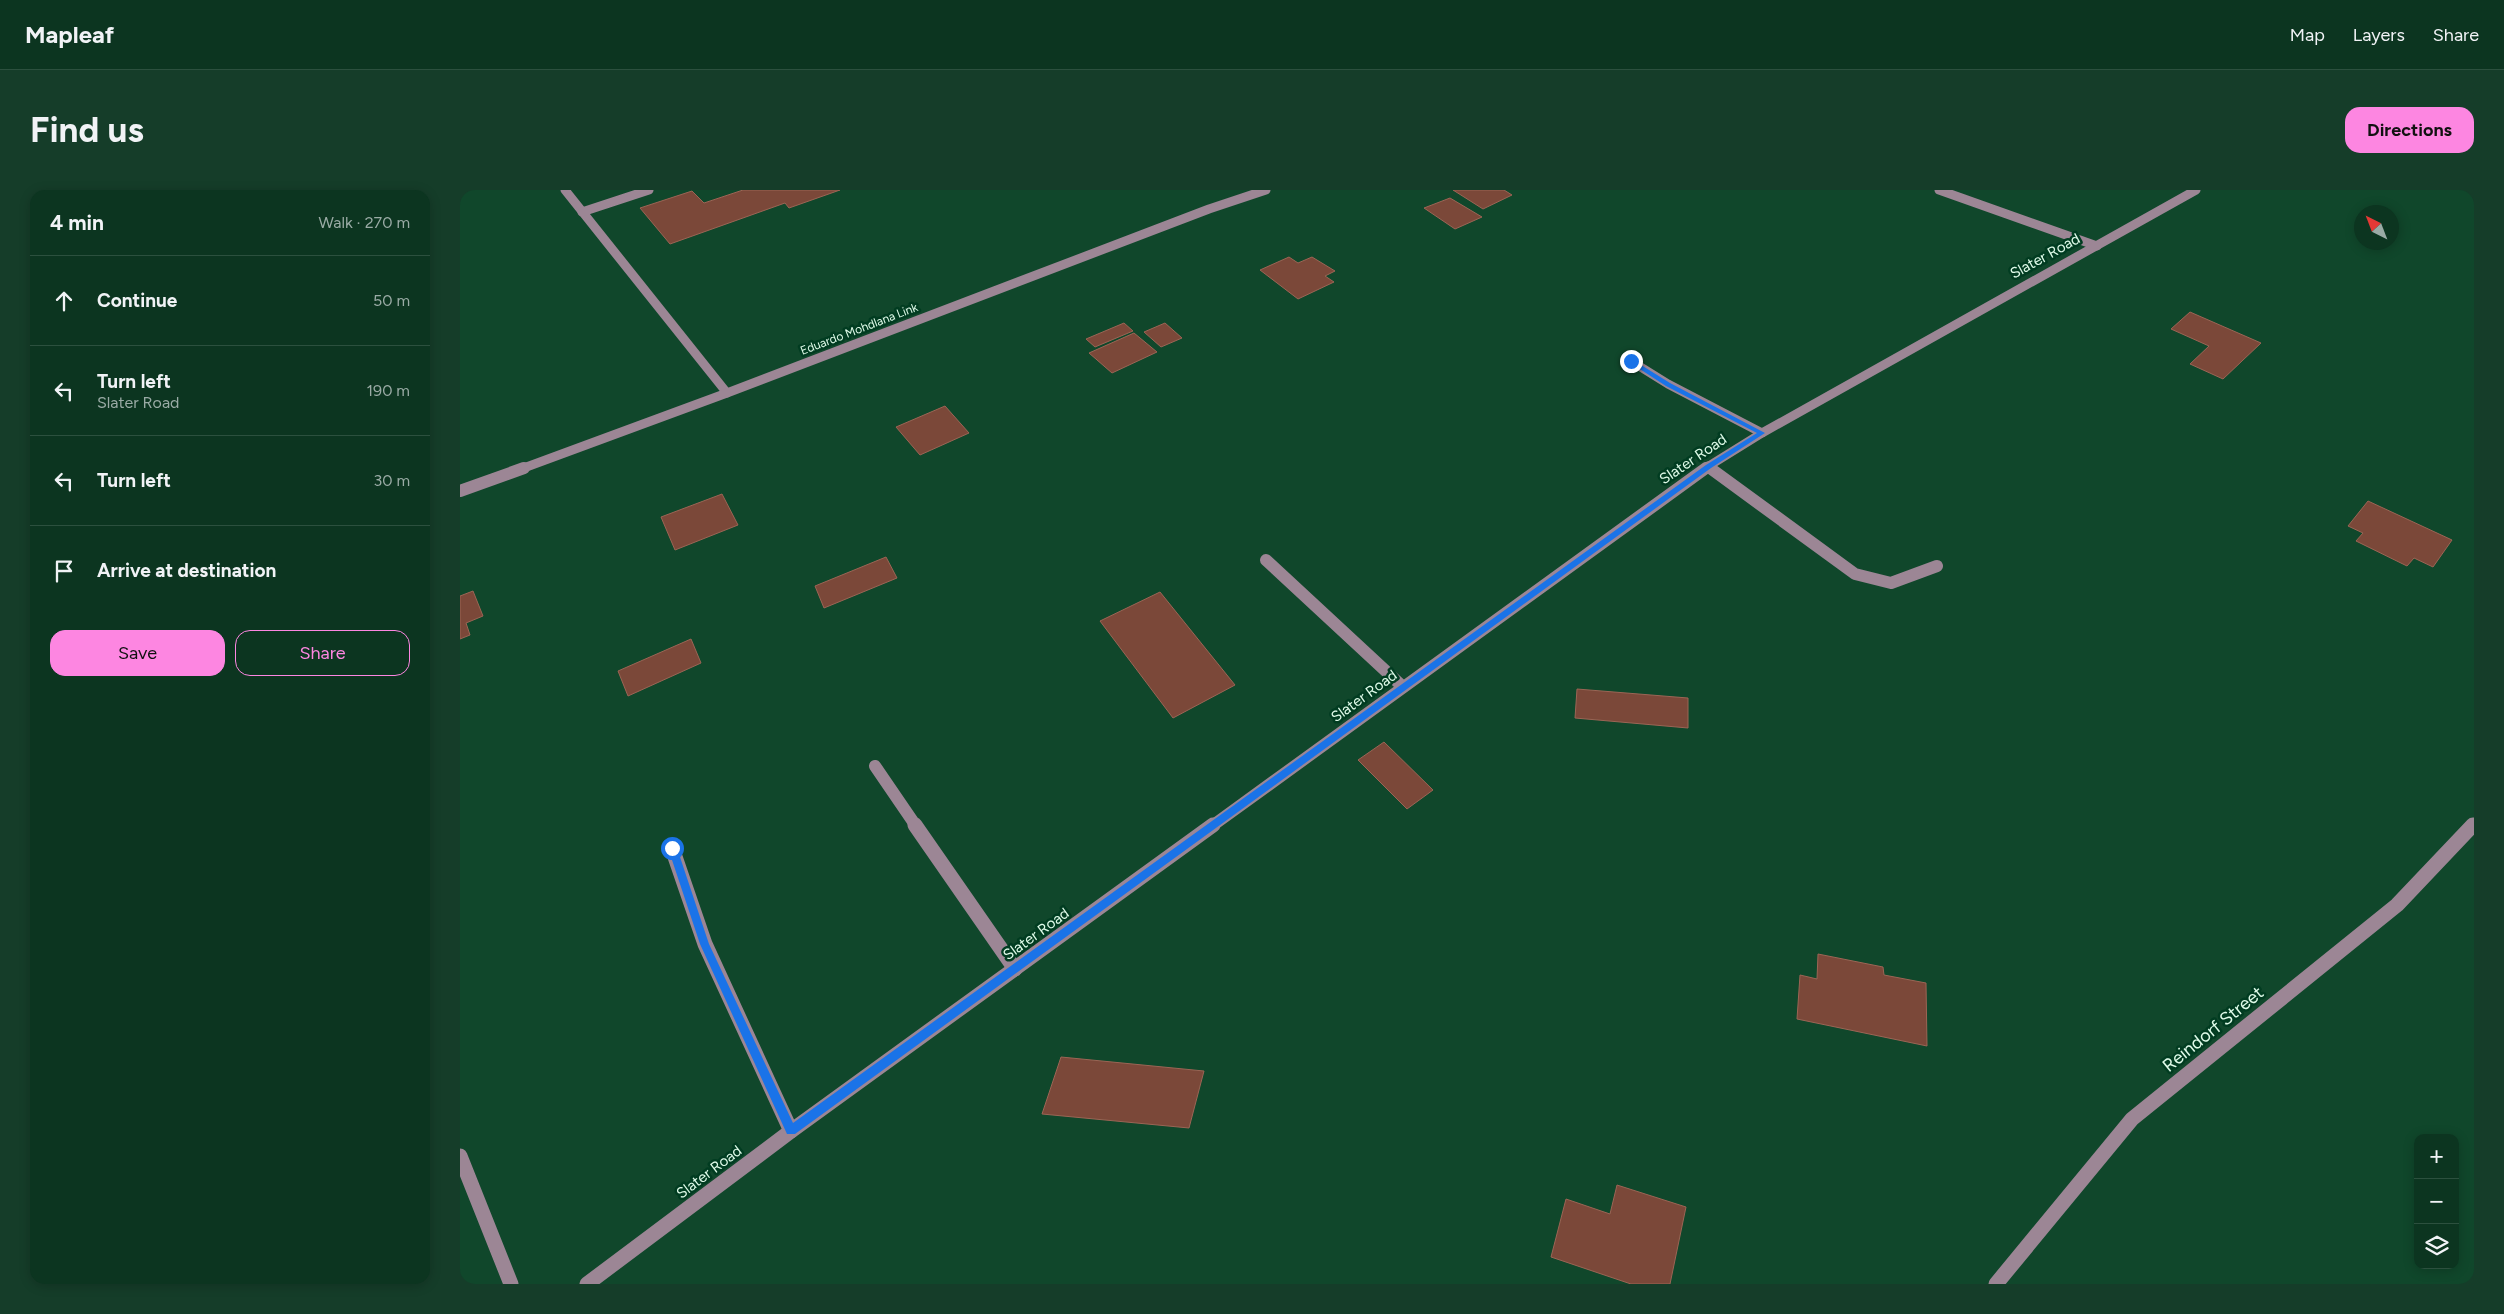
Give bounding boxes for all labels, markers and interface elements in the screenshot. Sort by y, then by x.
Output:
text: Mapleaf [25,20,114,49]
text: Map [2290,24,2325,46]
text: Layers [2353,24,2405,46]
text: Share [2433,24,2479,46]
button: Directions [2345,107,2474,153]
text: Find us [30,109,144,151]
north arrow [2354,205,2399,250]
text: 4 min [50,210,104,235]
text: Walk · 270 m [319,213,410,232]
street label: Slater Road [2007,229,2083,283]
icon: ahead [50,287,78,315]
text: Continue [97,289,177,312]
text: 50 m [373,291,410,310]
street label: Eduardo Mohdlana Link [798,300,920,358]
route end [1620,350,1643,373]
text: Turn left [97,370,171,393]
icon: left [50,377,78,405]
text: 190 m [367,381,410,400]
text: Slater Road [97,393,179,412]
street label: Slater Road [1656,430,1730,488]
icon: left [50,467,78,495]
text: Turn left [97,469,171,492]
text: 30 m [373,471,410,490]
icon: arrive [50,557,78,585]
text: Arrive at destination [97,559,276,582]
button: Save [50,630,225,676]
button: Share [235,630,410,676]
street label: Slater Road [1327,666,1401,726]
route start [661,837,684,860]
street label: Slater Road [999,904,1073,964]
street label: Reindorf Street [2158,981,2268,1077]
map controls [2414,1134,2459,1269]
button: + [2414,1134,2459,1179]
street label: Slater Road [673,1142,745,1202]
button: − [2414,1179,2459,1224]
button: layers [2414,1224,2459,1269]

